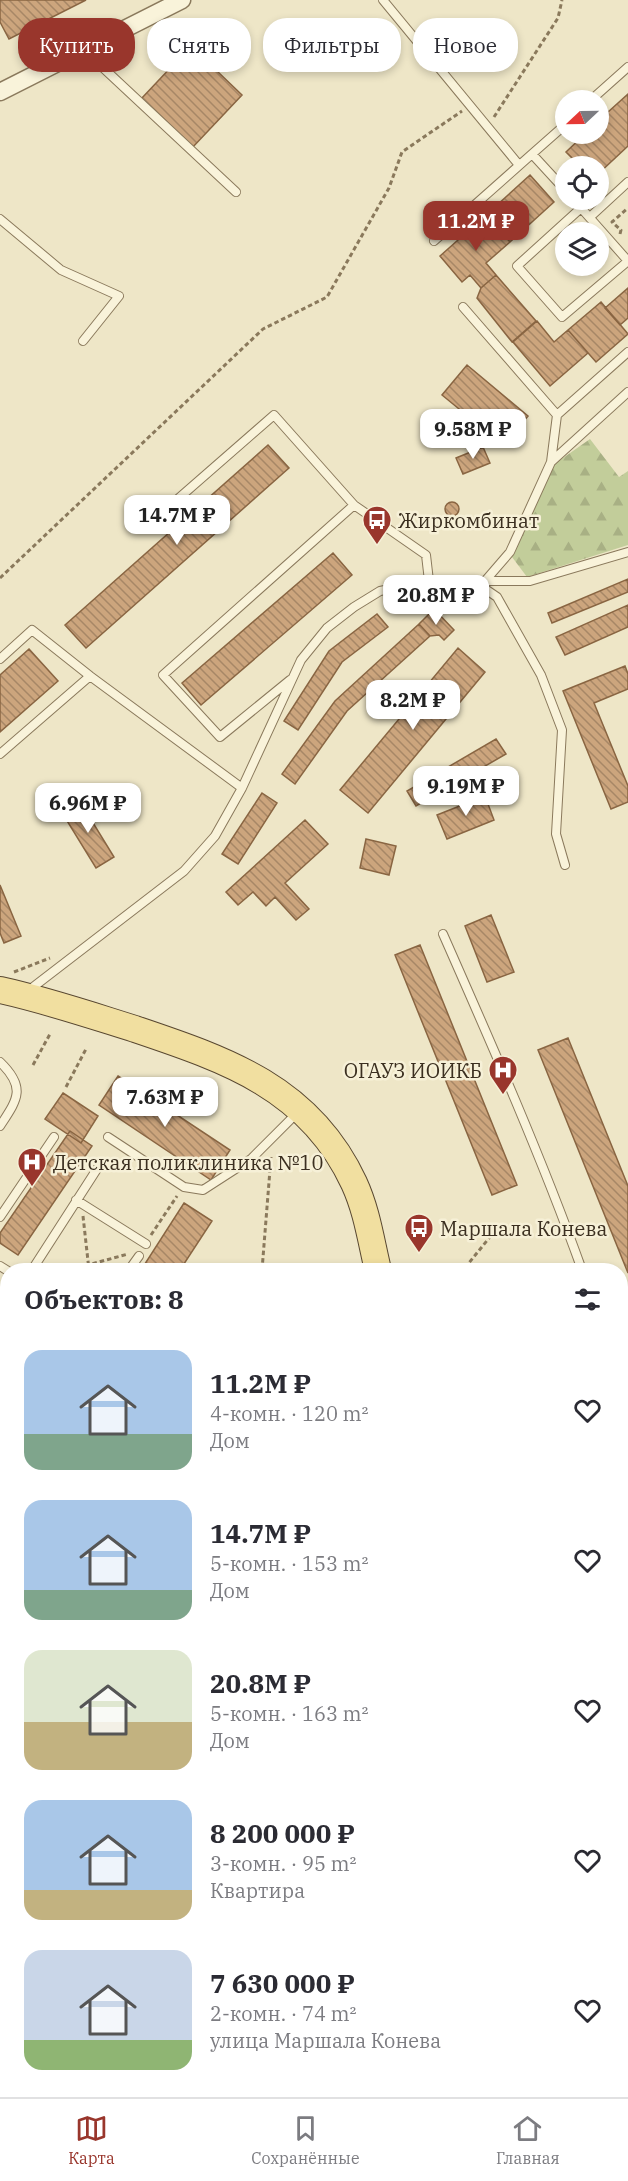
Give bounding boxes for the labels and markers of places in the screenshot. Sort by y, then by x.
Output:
pin: 11.2M ₽ [421,201,531,252]
pin: 9.58M ₽ [418,409,528,460]
pin: 14.7M ₽ [122,495,232,546]
bus stop icon: Жиркомбинат [361,504,393,546]
place label: Жиркомбинат [398,507,539,534]
pin: 20.8M ₽ [381,575,491,626]
pin: 8.2M ₽ [364,680,462,731]
pin: 9.19M ₽ [411,766,521,817]
pin: 6.96M ₽ [33,783,143,834]
hospital icon: ОГАУЗ ИОИКБ [487,1054,519,1096]
place label: ОГАУЗ ИОИКБ [344,1057,482,1084]
pin: 7.63M ₽ [110,1077,220,1128]
hospital icon: Детская поликлиника №10 [16,1146,48,1188]
place label: Детская поликлиника №10 [53,1149,324,1176]
bus stop icon: Маршала Конева [403,1212,435,1254]
place label: Маршала Конева [440,1215,607,1242]

